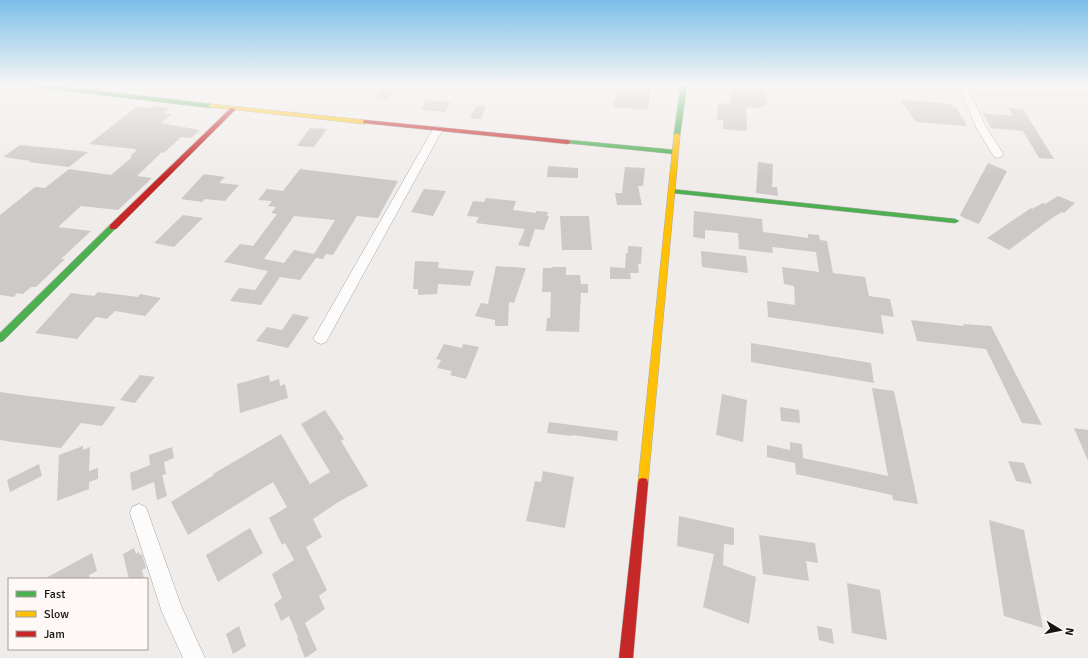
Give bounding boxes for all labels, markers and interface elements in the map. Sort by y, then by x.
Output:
legend [8,578,148,650]
text: Fast [44,587,65,602]
text: Slow [44,607,69,622]
north arrow [1040,610,1080,650]
text: Jam [44,627,65,642]
text: N [1062,627,1076,637]

